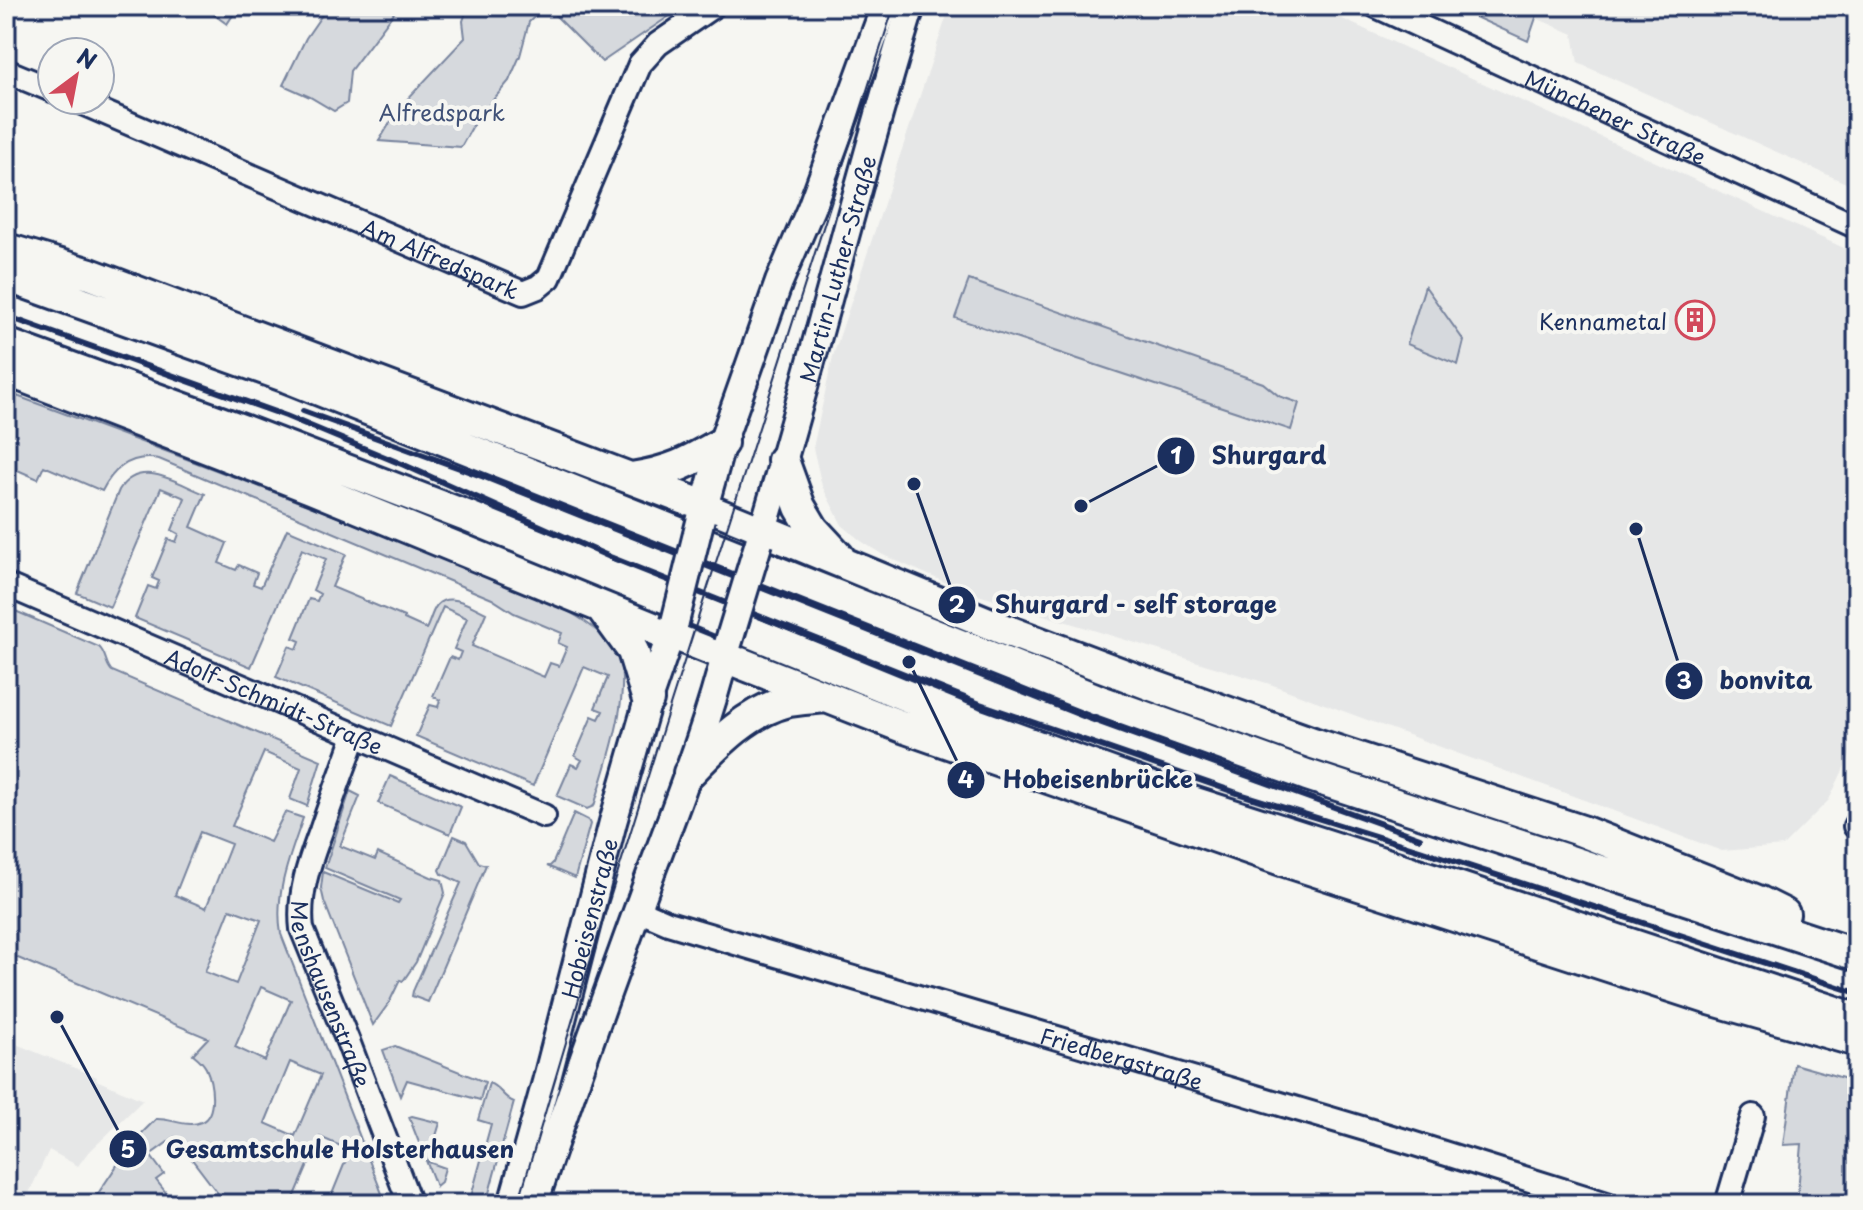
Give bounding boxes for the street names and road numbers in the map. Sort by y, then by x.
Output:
street label: Münchener Straße [1520,60,1712,172]
street label: Martin-Luther-Straße [790,151,883,386]
street label: Am Alfredspark [356,209,525,306]
street label: Adolf-Schmidt-Straße [160,639,388,762]
street label: Hobeisenstraße [552,834,625,1002]
street label: Menshausenstraße [284,900,380,1092]
street label: Friedbergstraße [1037,1018,1207,1097]

